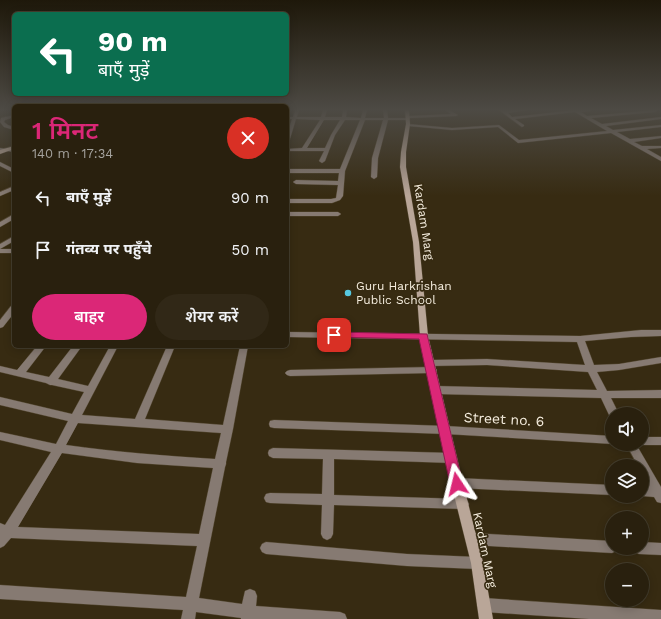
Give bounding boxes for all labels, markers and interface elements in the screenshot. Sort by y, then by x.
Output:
text: 90 m [98,25,168,58]
icon: left [32,28,84,80]
text: बाएँ मुड़ें [98,59,149,80]
text: 1 मिनट [32,117,98,145]
button: close [227,117,269,159]
text: 140 m · 17:34 [32,146,113,161]
street label: Kardam Marg [411,183,437,262]
icon: left [32,187,54,209]
text: बाएँ मुड़ें [66,188,111,206]
text: 90 m [231,189,269,207]
icon: arrive [32,239,54,261]
text: गंतव्य पर पहुँचे [66,240,152,258]
text: 50 m [232,241,269,259]
place label: Guru Harkrishan Public School [356,279,452,307]
marker: Guru Harkrishan Public School [343,288,353,298]
button: बाहर [32,294,147,340]
button: शेयर करें [155,294,269,340]
pin [317,318,351,352]
icon: arrive [323,324,345,346]
map controls [605,407,649,607]
button: sound [605,407,649,451]
street label: Street no. 6 [463,409,545,429]
button: layers [605,459,649,503]
position arrow [436,463,478,505]
street label: Kardam Marg [470,511,500,590]
button: + [605,511,649,555]
button: − [605,563,649,607]

